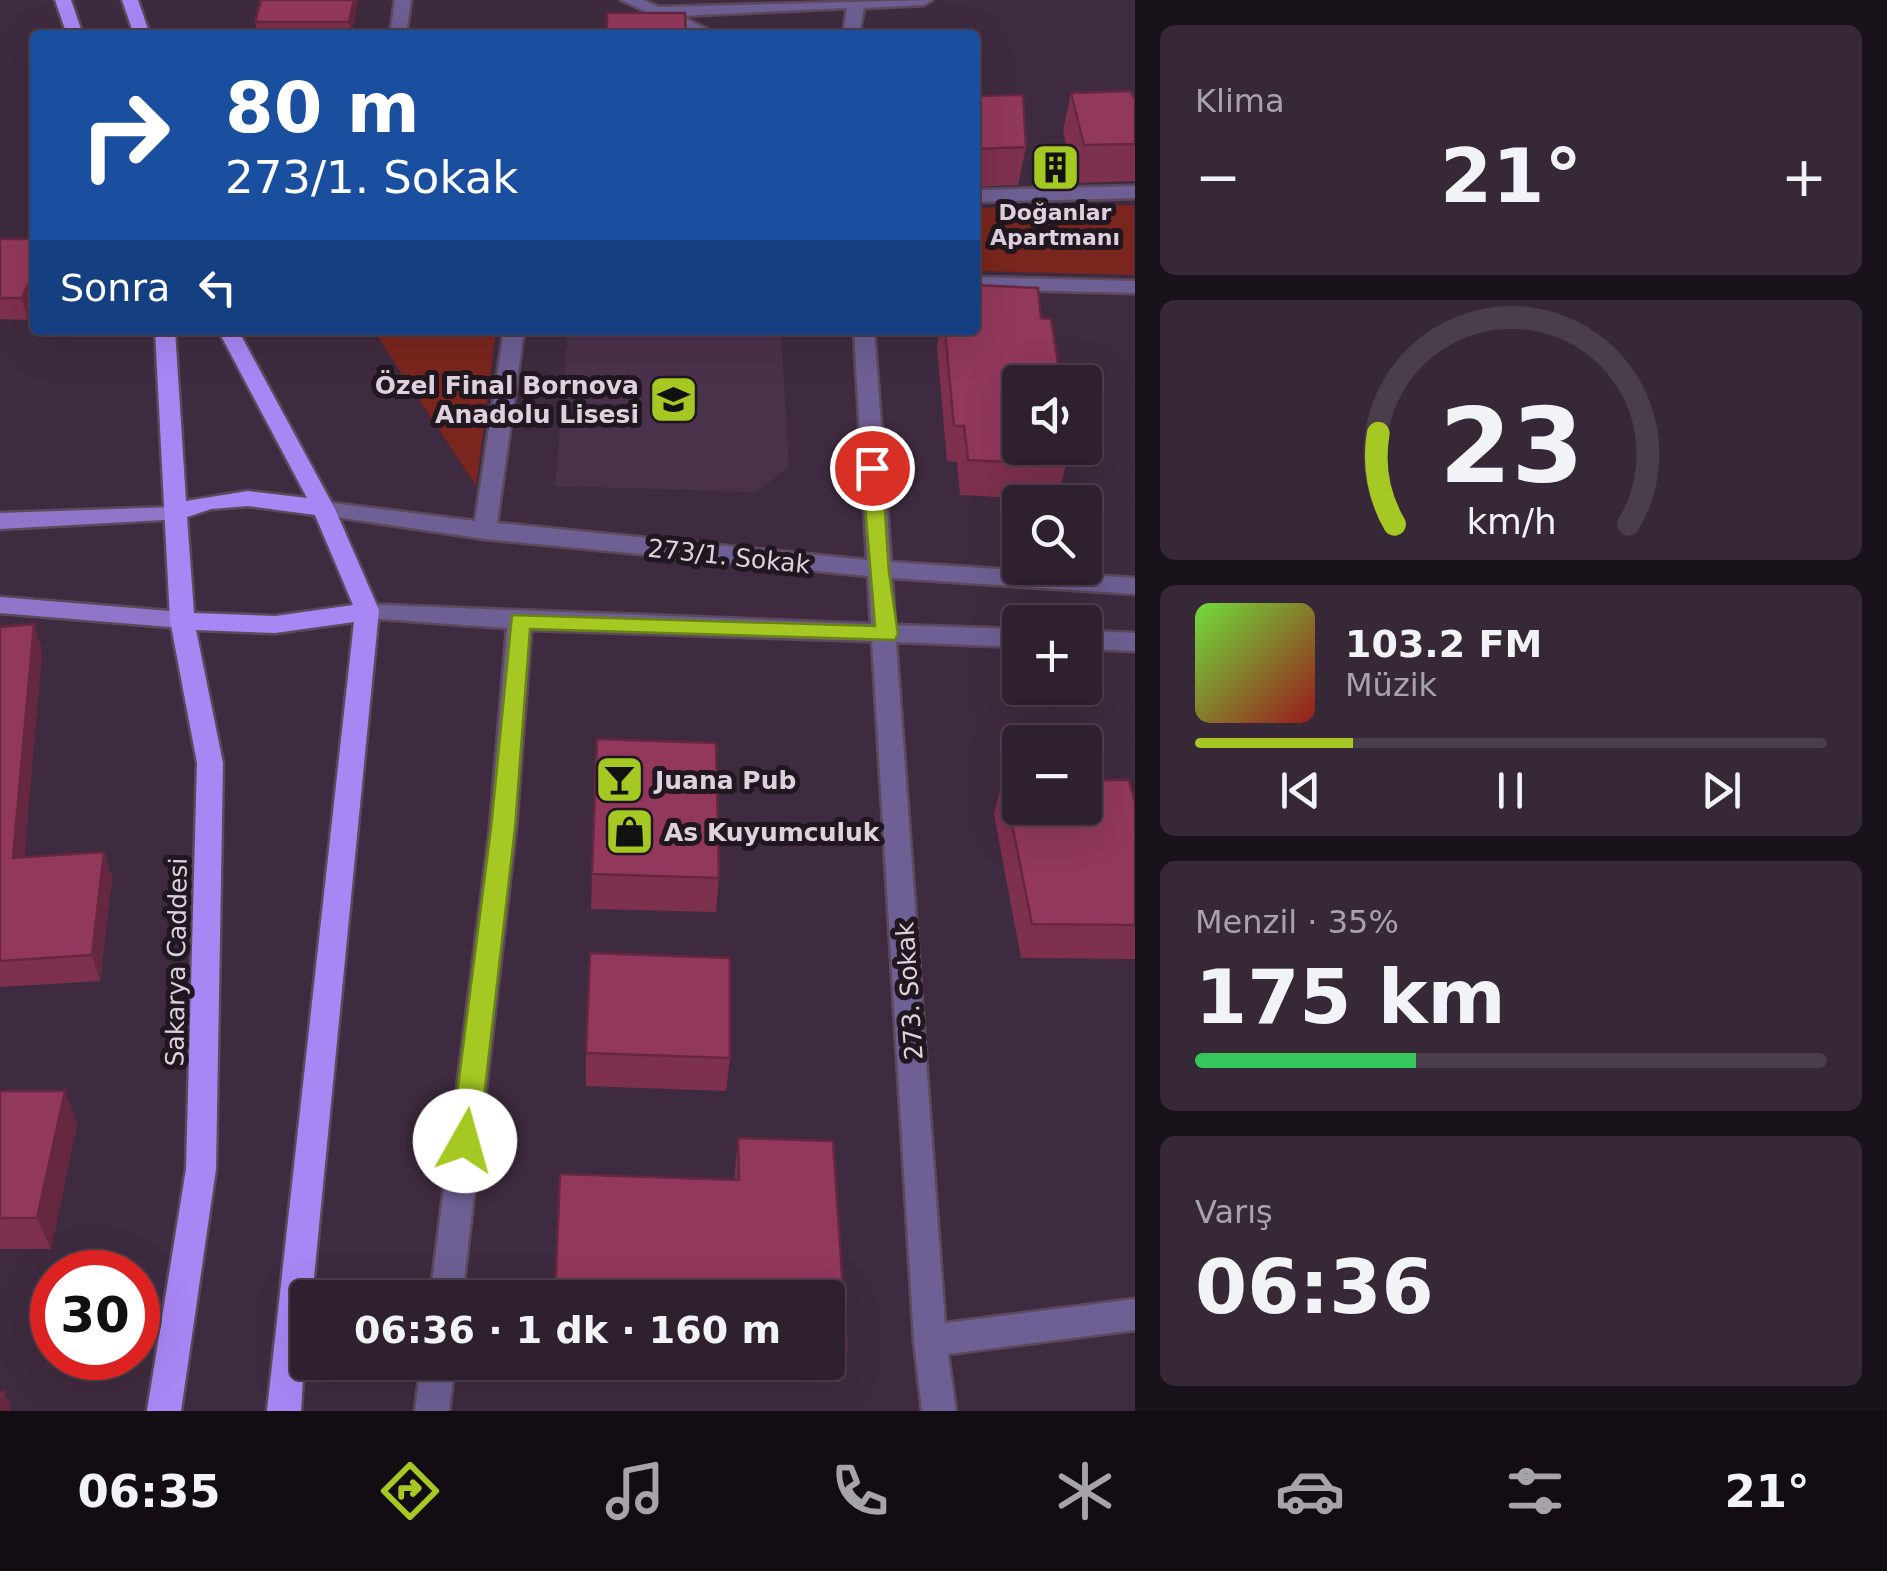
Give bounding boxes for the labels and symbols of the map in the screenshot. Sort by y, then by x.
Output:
building icon: Doğanlar Apartmanı [1029,142,1081,194]
place label: Doğanlar Apartmanı [990,200,1120,250]
place label: Özel Final Bornova Anadolu Lisesi [375,370,639,429]
school or university icon: Özel Final Bornova Anadolu Lisesi [648,373,700,425]
pin [830,426,915,511]
street label: 273/1. Sokak [646,534,812,579]
bar icon: Juana Pub [594,754,646,806]
place label: Juana Pub [653,766,796,795]
shop icon: As Kuyumculuk [603,806,655,858]
place label: As Kuyumculuk [664,818,881,847]
street label: Sakarya Caddesi [160,857,193,1067]
street label: 273. Sokak [890,920,929,1061]
position arrow [413,1089,517,1193]
speed limit sign: 30 [30,1250,160,1380]

